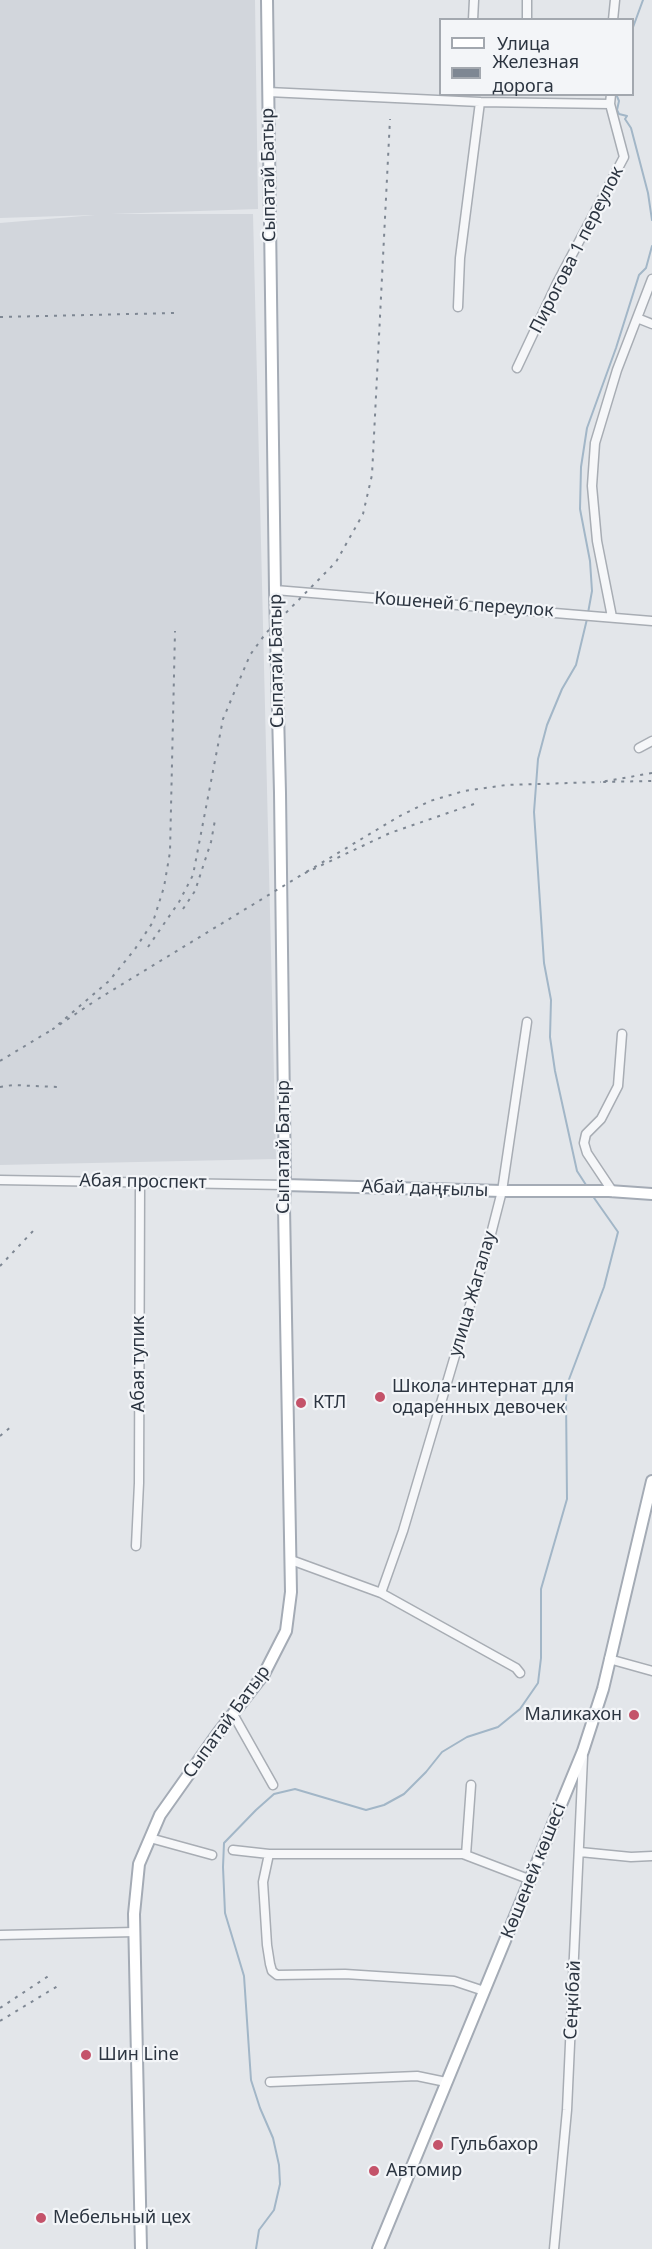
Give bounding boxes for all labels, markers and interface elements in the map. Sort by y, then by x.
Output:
legend [439,18,634,96]
text: Улица [497,31,550,55]
text: Железная дорога [493,49,579,97]
street label: Сыпатай Батыр [257,108,281,242]
street label: Пирогова 1 переулок [526,163,628,337]
street label: Кошеней 6 переулок [374,588,554,622]
street label: Сыпатай Батыр [265,594,289,728]
street label: Сыпатай Батыр [273,1080,295,1214]
street label: Абая проспект [79,1170,207,1194]
street label: Абай даңғылы [361,1176,489,1202]
street label: улица Жагалау [445,1229,501,1359]
street label: Абая тупик [128,1316,150,1412]
place label: Школа-интернат для одаренных девочек [392,1376,574,1418]
marker: Школа-интернат для одаренных девочек [373,1390,387,1404]
place label: КТЛ [313,1392,346,1414]
marker: КТЛ [294,1396,308,1410]
street label: Сыпатай Батыр [179,1661,275,1783]
place label: Маликахон [524,1704,622,1726]
marker: Маликахон [627,1708,641,1722]
street label: Көшеней көшесі [497,1800,571,1942]
street label: Сеңкібай [560,1960,586,2040]
place label: Шин Line [98,2044,179,2066]
marker: Шин Line [79,2048,93,2062]
place label: Гульбахор [450,2134,538,2156]
marker: Гульбахор [431,2138,445,2152]
place label: Автомир [386,2160,462,2182]
marker: Автомир [367,2164,381,2178]
place label: Мебельный цех [53,2207,191,2229]
marker: Мебельный цех [34,2211,48,2225]

